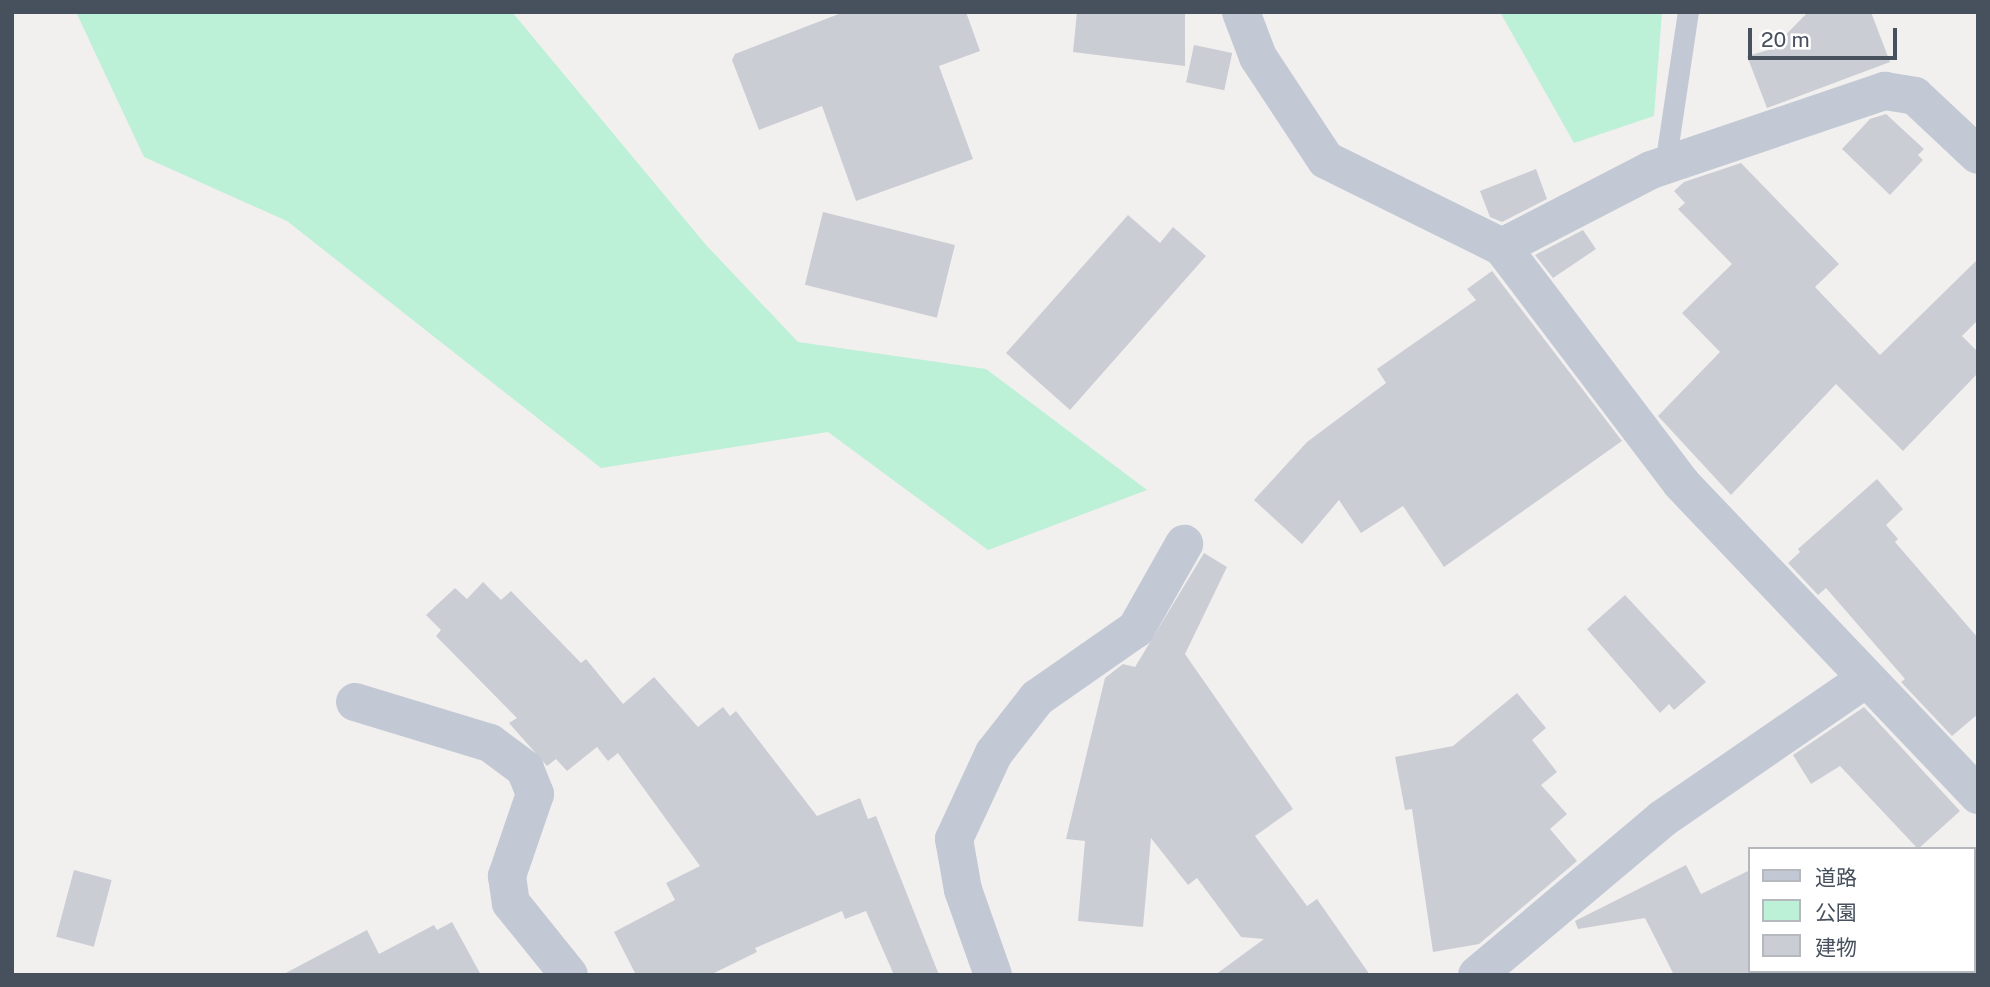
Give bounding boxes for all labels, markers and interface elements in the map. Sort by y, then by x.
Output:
scale bar [1752,14,1901,58]
text: 20 m [1761,27,1810,52]
legend [1748,847,1976,973]
text: 道路 [1815,865,1857,890]
text: 公園 [1815,900,1857,925]
text: 建物 [1815,935,1857,960]

